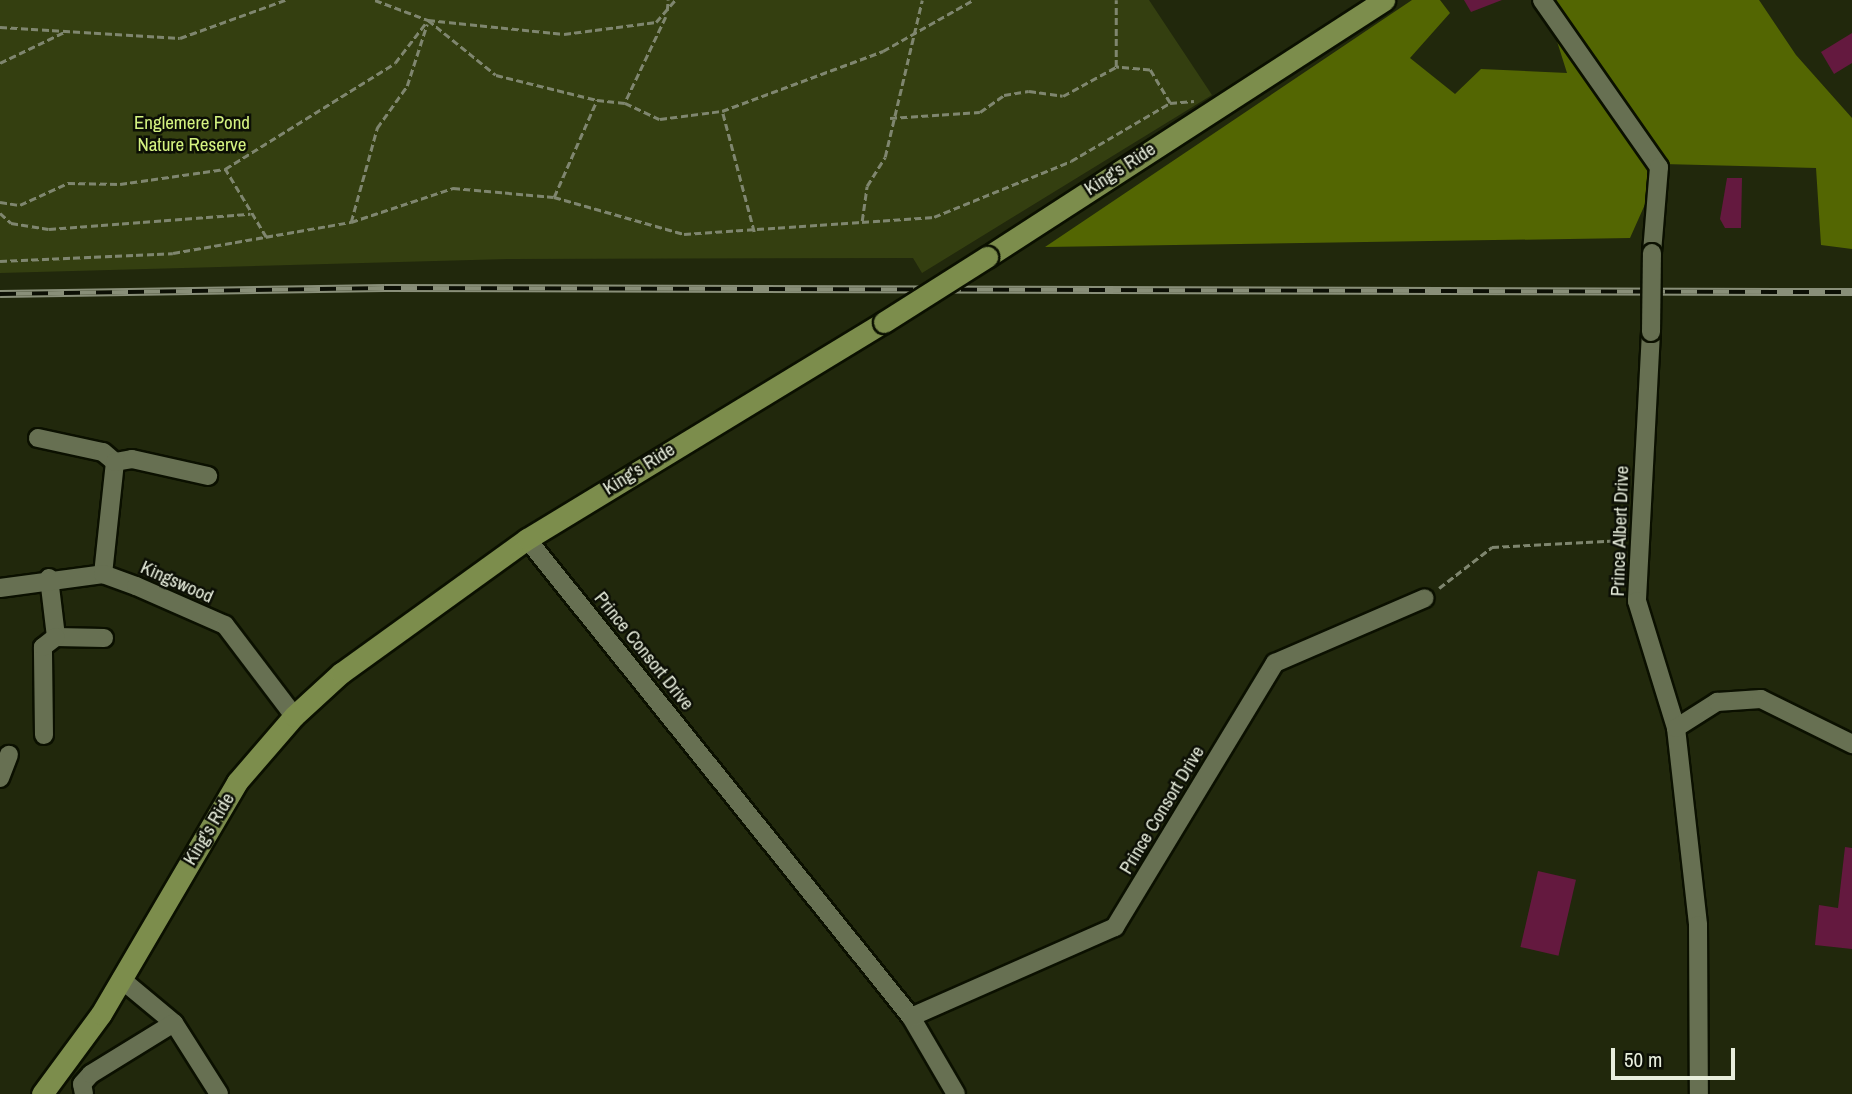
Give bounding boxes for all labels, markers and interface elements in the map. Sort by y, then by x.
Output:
park label: Englemere Pond Nature Reserve [134,112,250,156]
street label: King's Ride [1080,138,1160,200]
street label: King's Ride [599,438,679,500]
street label: Prince Albert Drive [1606,465,1634,597]
street label: Kingswood [137,556,217,608]
street label: Prince Consort Drive [589,587,699,715]
street label: Prince Consort Drive [1115,742,1209,878]
street label: King's Ride [179,789,239,869]
scale bar [1614,1034,1738,1078]
text: 50 m [1624,1045,1662,1074]

